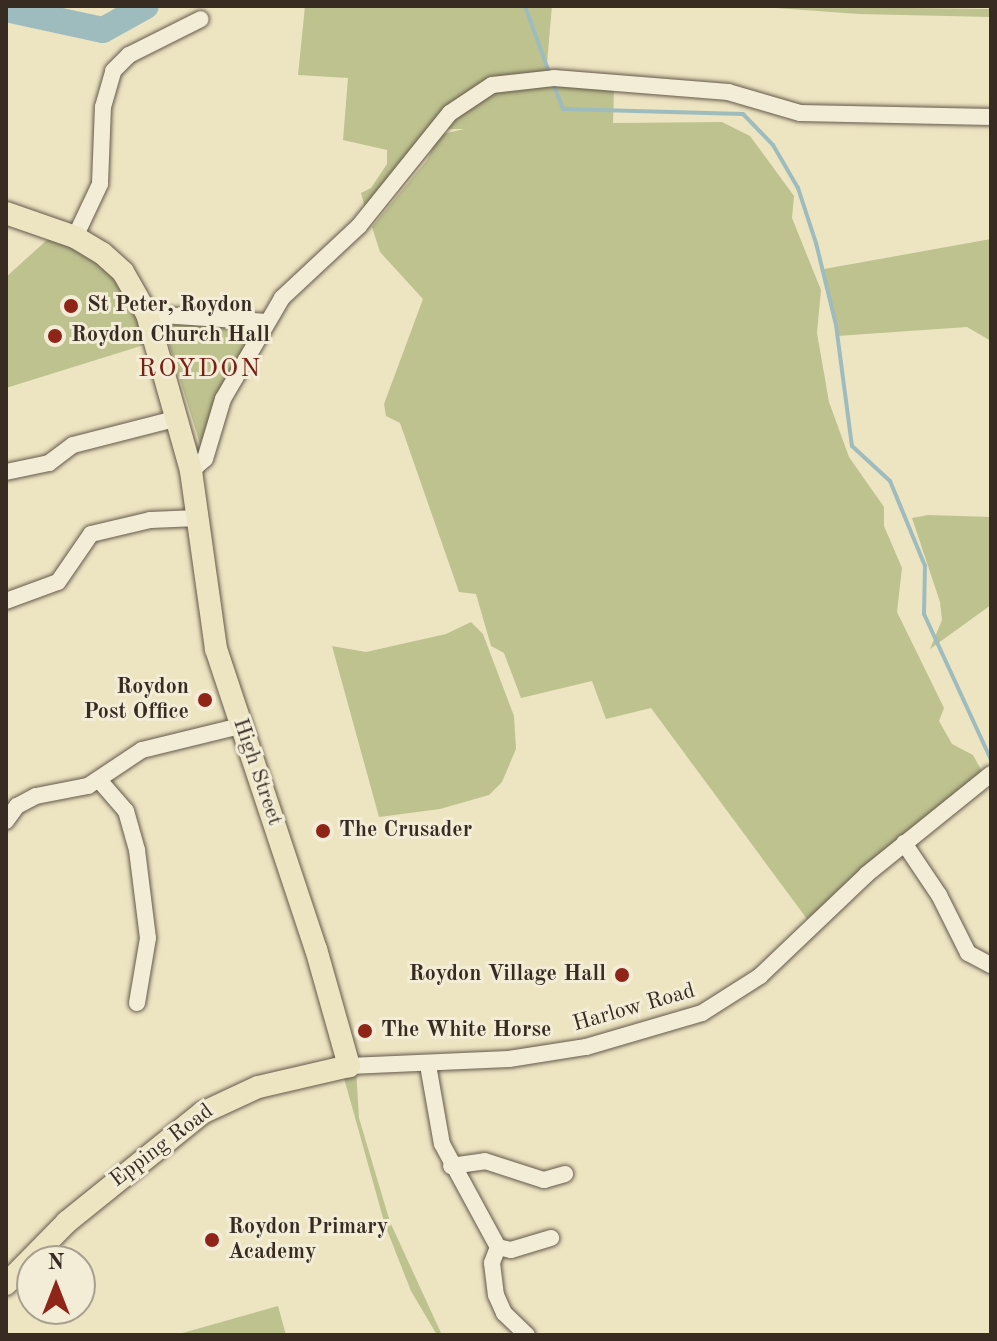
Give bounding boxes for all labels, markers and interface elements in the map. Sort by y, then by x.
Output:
place label: St Peter, Roydon [87,293,253,319]
marker: St Peter, Roydon [62,297,80,315]
place label: Roydon Church Hall [71,323,270,349]
marker: Roydon Church Hall [46,327,64,345]
district label: ROYDON [138,354,262,386]
place label: Roydon Post Office [84,674,189,726]
marker: Roydon Post Office [196,691,214,709]
street label: High Street [226,715,288,829]
place label: The Crusader [339,818,472,844]
marker: The Crusader [314,822,332,840]
place label: Roydon Village Hall [409,962,606,988]
marker: Roydon Village Hall [613,966,631,984]
street label: Harlow Road [570,978,698,1038]
place label: The White Horse [381,1018,551,1044]
marker: The White Horse [356,1022,374,1040]
street label: Epping Road [105,1098,219,1194]
place label: Roydon Primary Academy [228,1214,388,1266]
marker: Roydon Primary Academy [203,1231,221,1249]
north arrow [16,1245,96,1325]
text: N [48,1252,64,1274]

